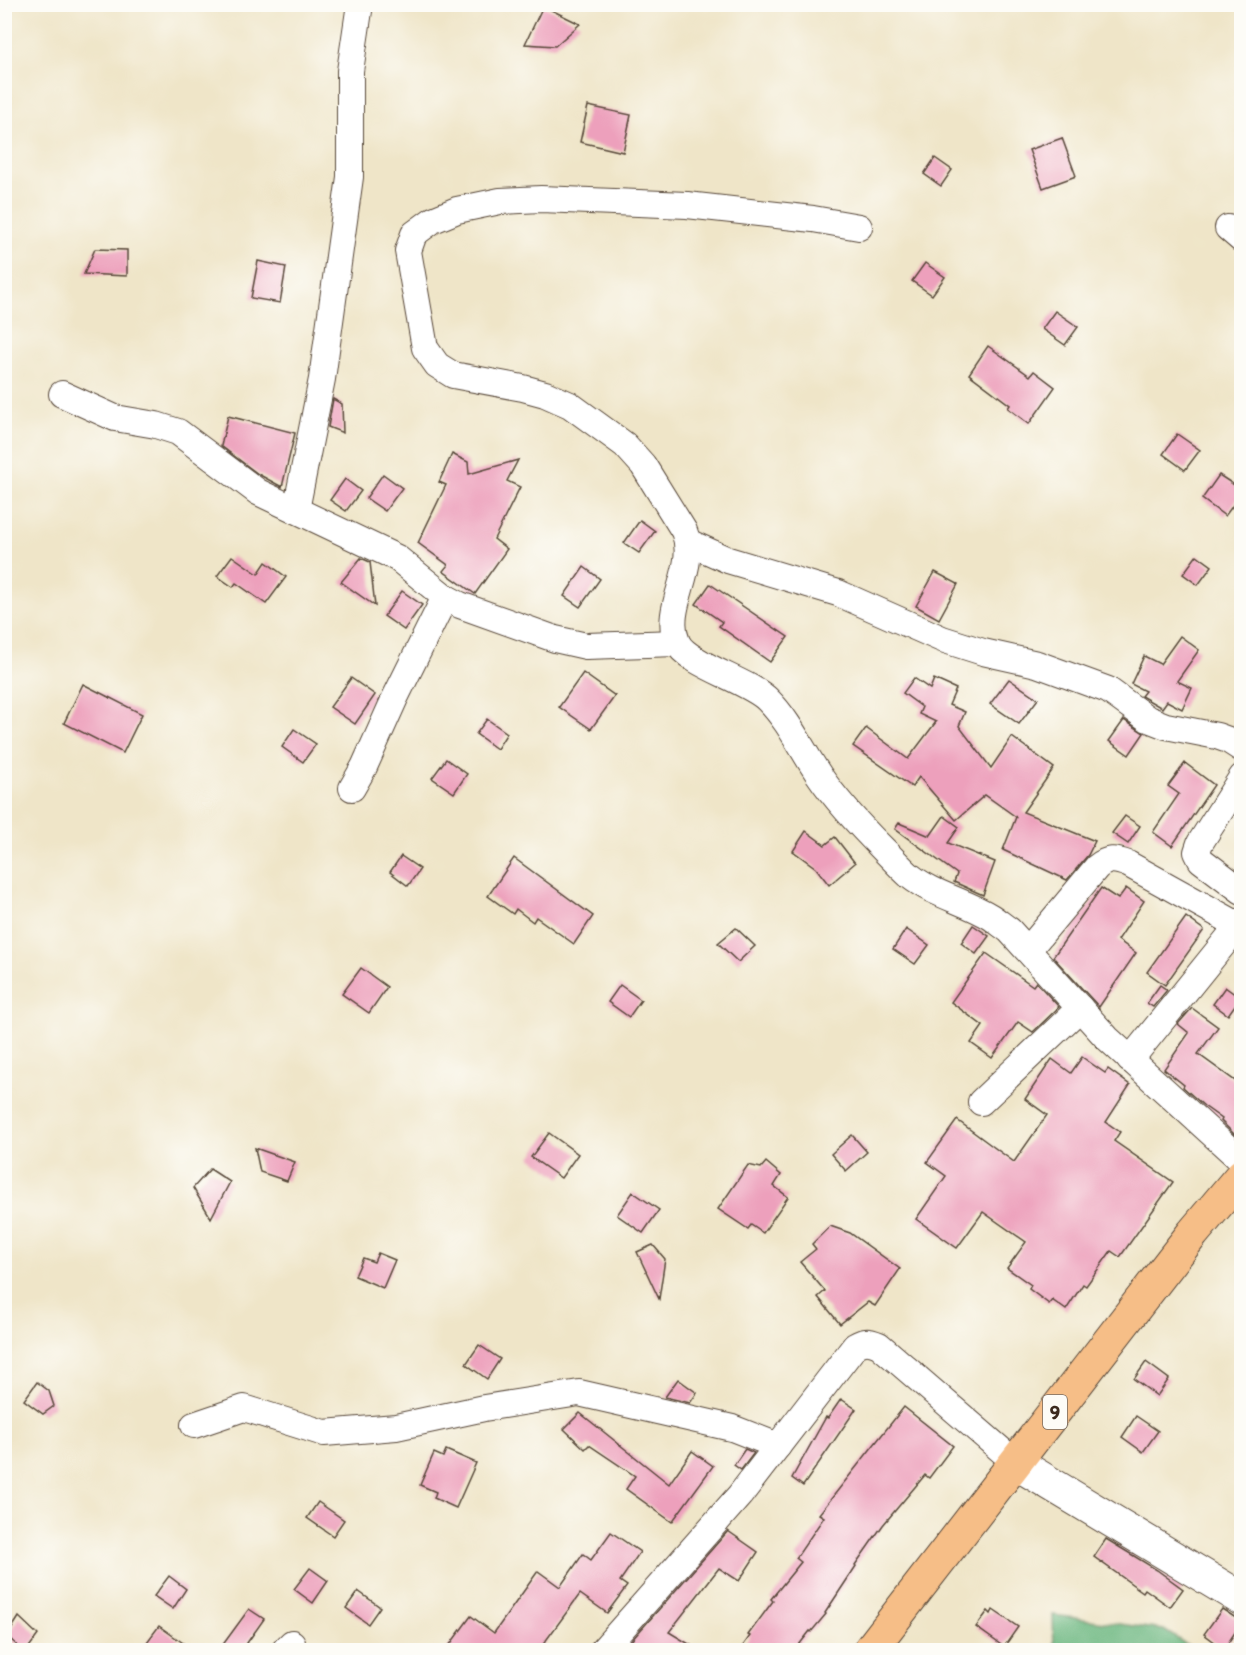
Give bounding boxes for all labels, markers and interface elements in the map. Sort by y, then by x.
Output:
road number: 9 [1043,1395,1067,1429]

